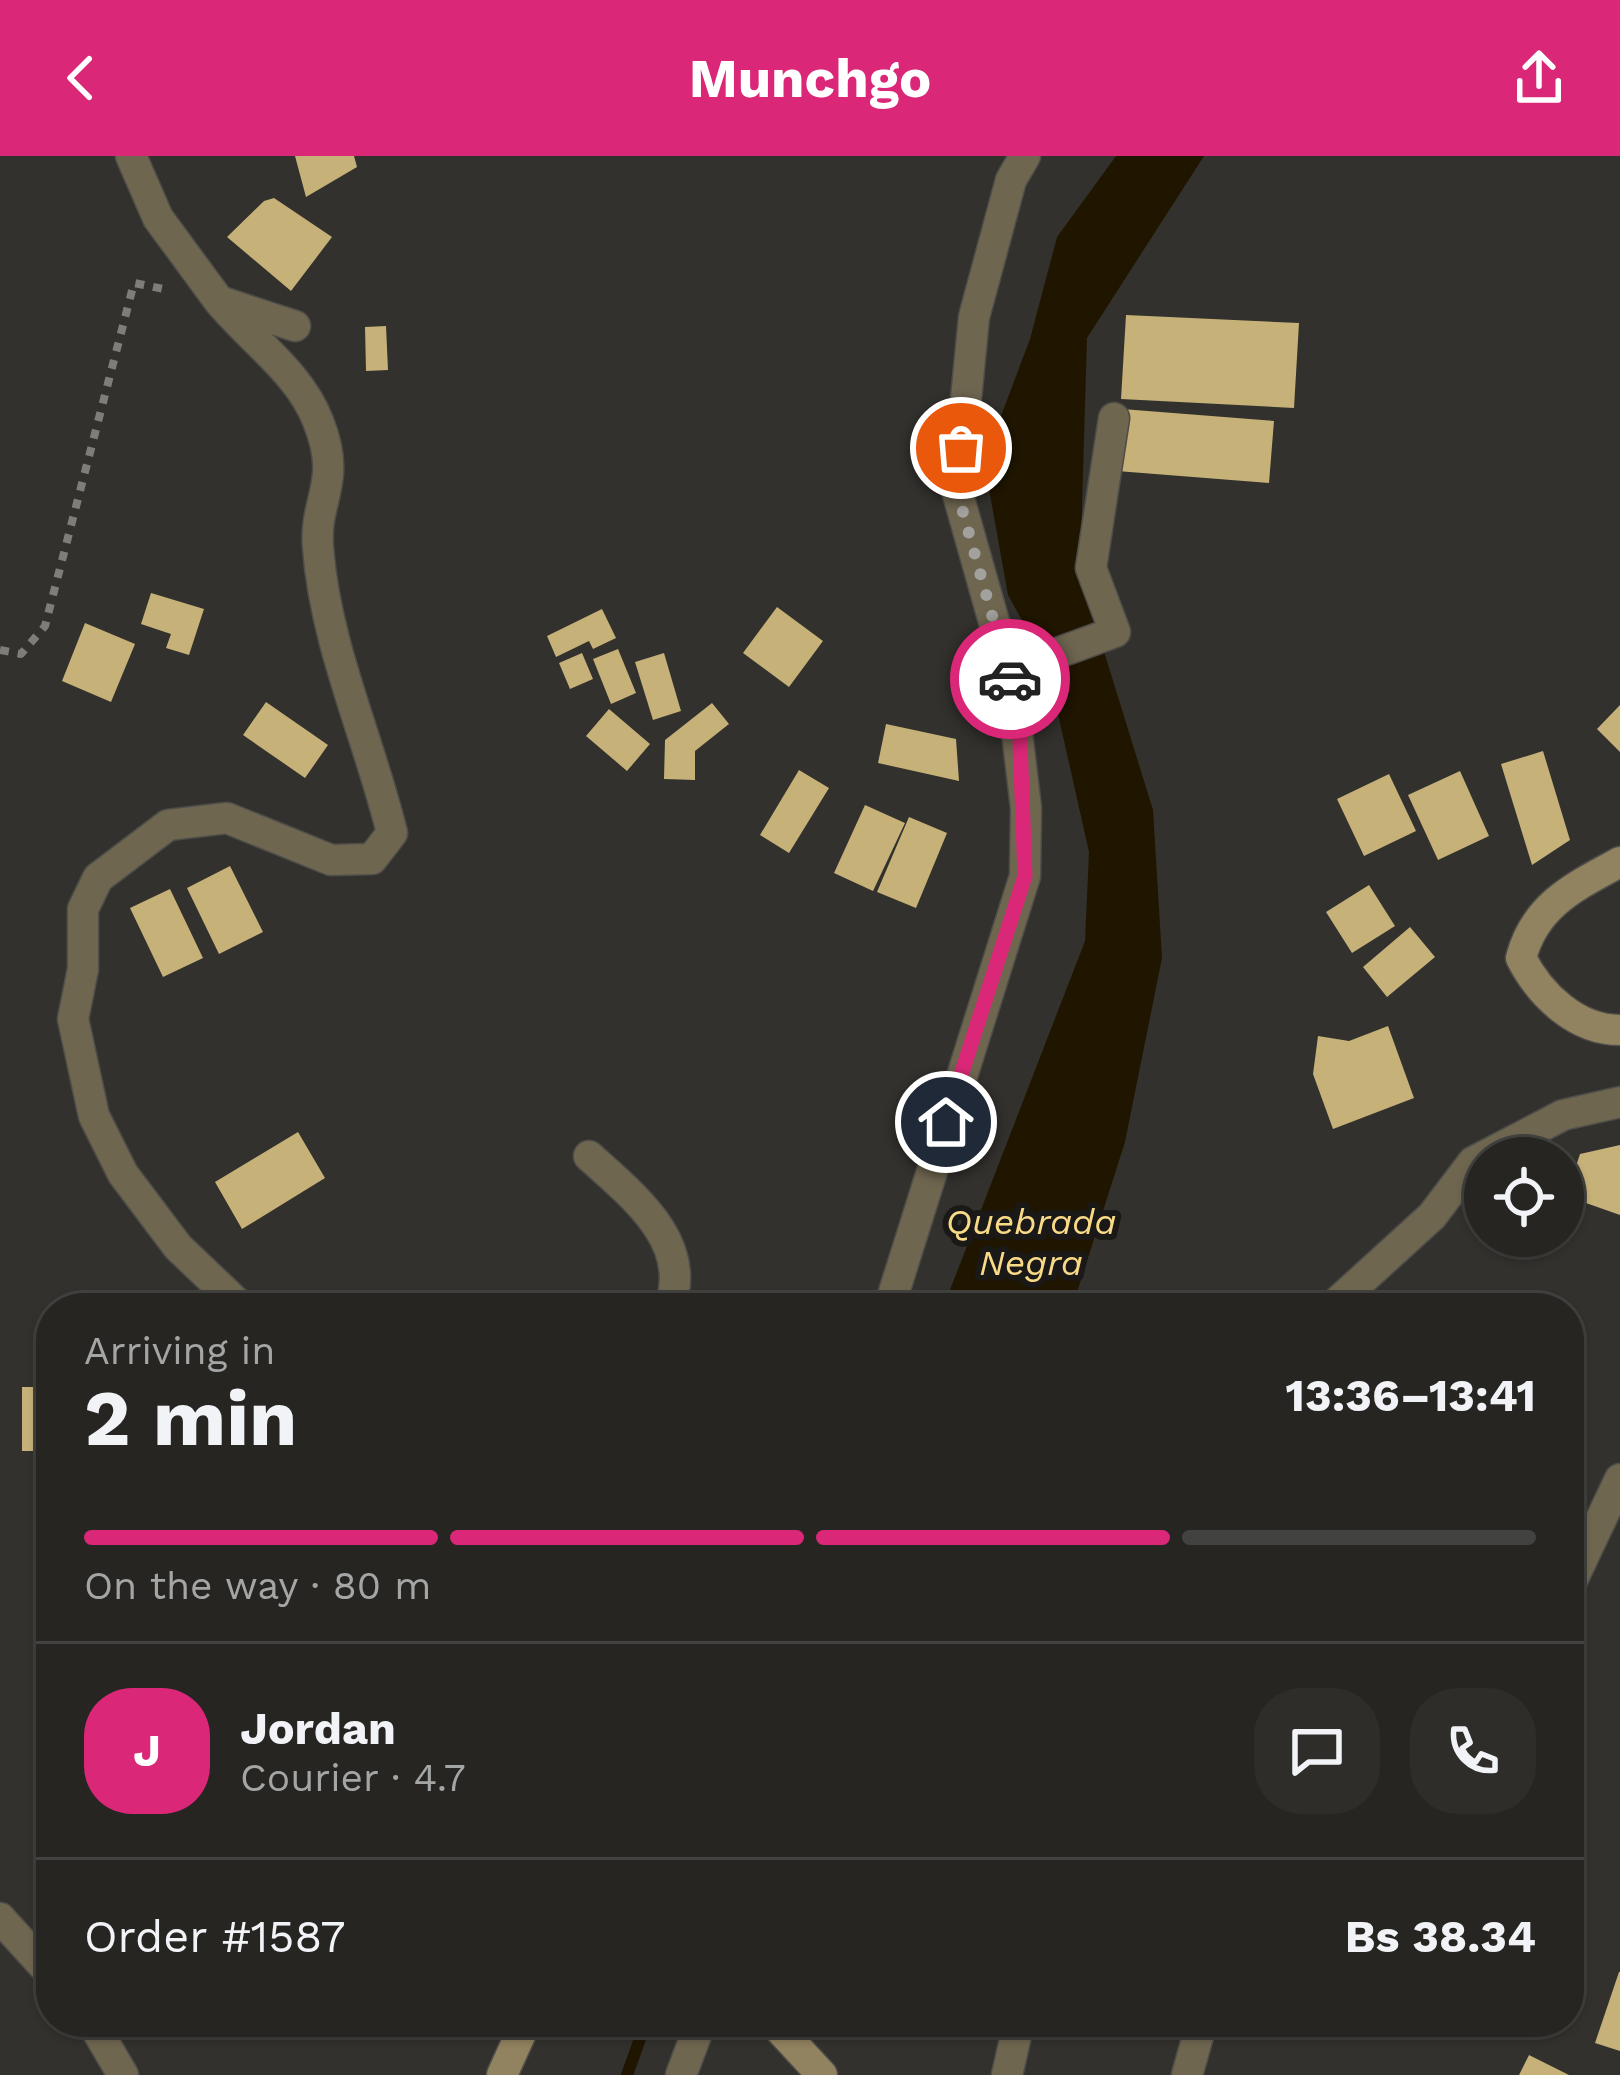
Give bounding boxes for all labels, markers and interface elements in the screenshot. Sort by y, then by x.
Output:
icon: back [48,45,114,111]
icon: share [1506,45,1572,111]
text: Munchgo [689,47,931,110]
pin [910,397,1012,499]
icon: bag [928,415,994,481]
courier [950,619,1070,739]
icon: car [977,646,1043,712]
pin [895,1071,997,1173]
icon: home [913,1089,979,1155]
map controls [1464,1137,1584,1257]
button: locate [1464,1137,1584,1257]
water label: Quebrada Negra [946,1201,1116,1284]
text: Arriving in [84,1328,275,1373]
text: 13:36–13:41 [1286,1369,1536,1422]
text: 2 min [84,1372,297,1464]
text: On the way · 80 m [84,1563,432,1608]
button: chat [1254,1688,1380,1814]
button: phone [1410,1688,1536,1814]
text: Jordan [240,1702,396,1755]
text: J [133,1724,161,1777]
text: Courier · 4.7 [240,1755,466,1800]
text: Order #1587 [84,1910,346,1963]
text: Bs 38.34 [1345,1910,1536,1963]

